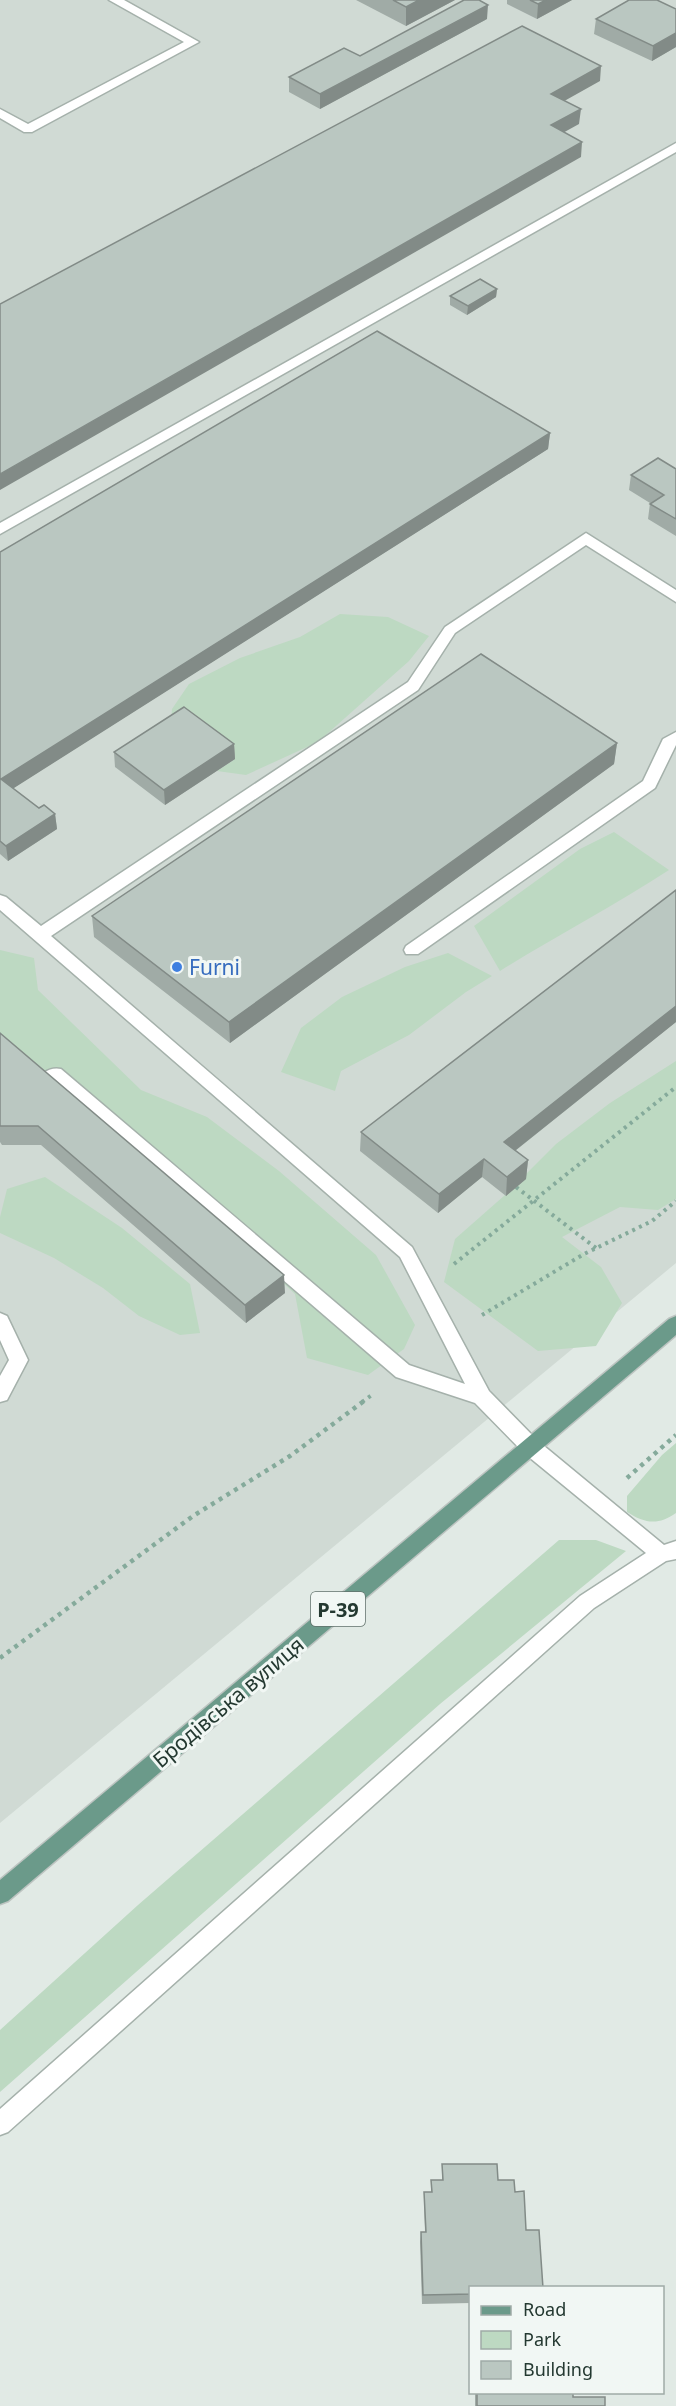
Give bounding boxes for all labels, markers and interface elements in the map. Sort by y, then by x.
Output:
place label: Furni [189,953,240,981]
marker: Furni [170,960,184,974]
road number: Р-39 [311,1592,365,1626]
street label: Бродівська вулиця [147,1630,309,1774]
legend [469,2286,664,2394]
text: Road [523,2297,566,2321]
text: Park [523,2327,561,2351]
text: Building [523,2357,593,2381]

